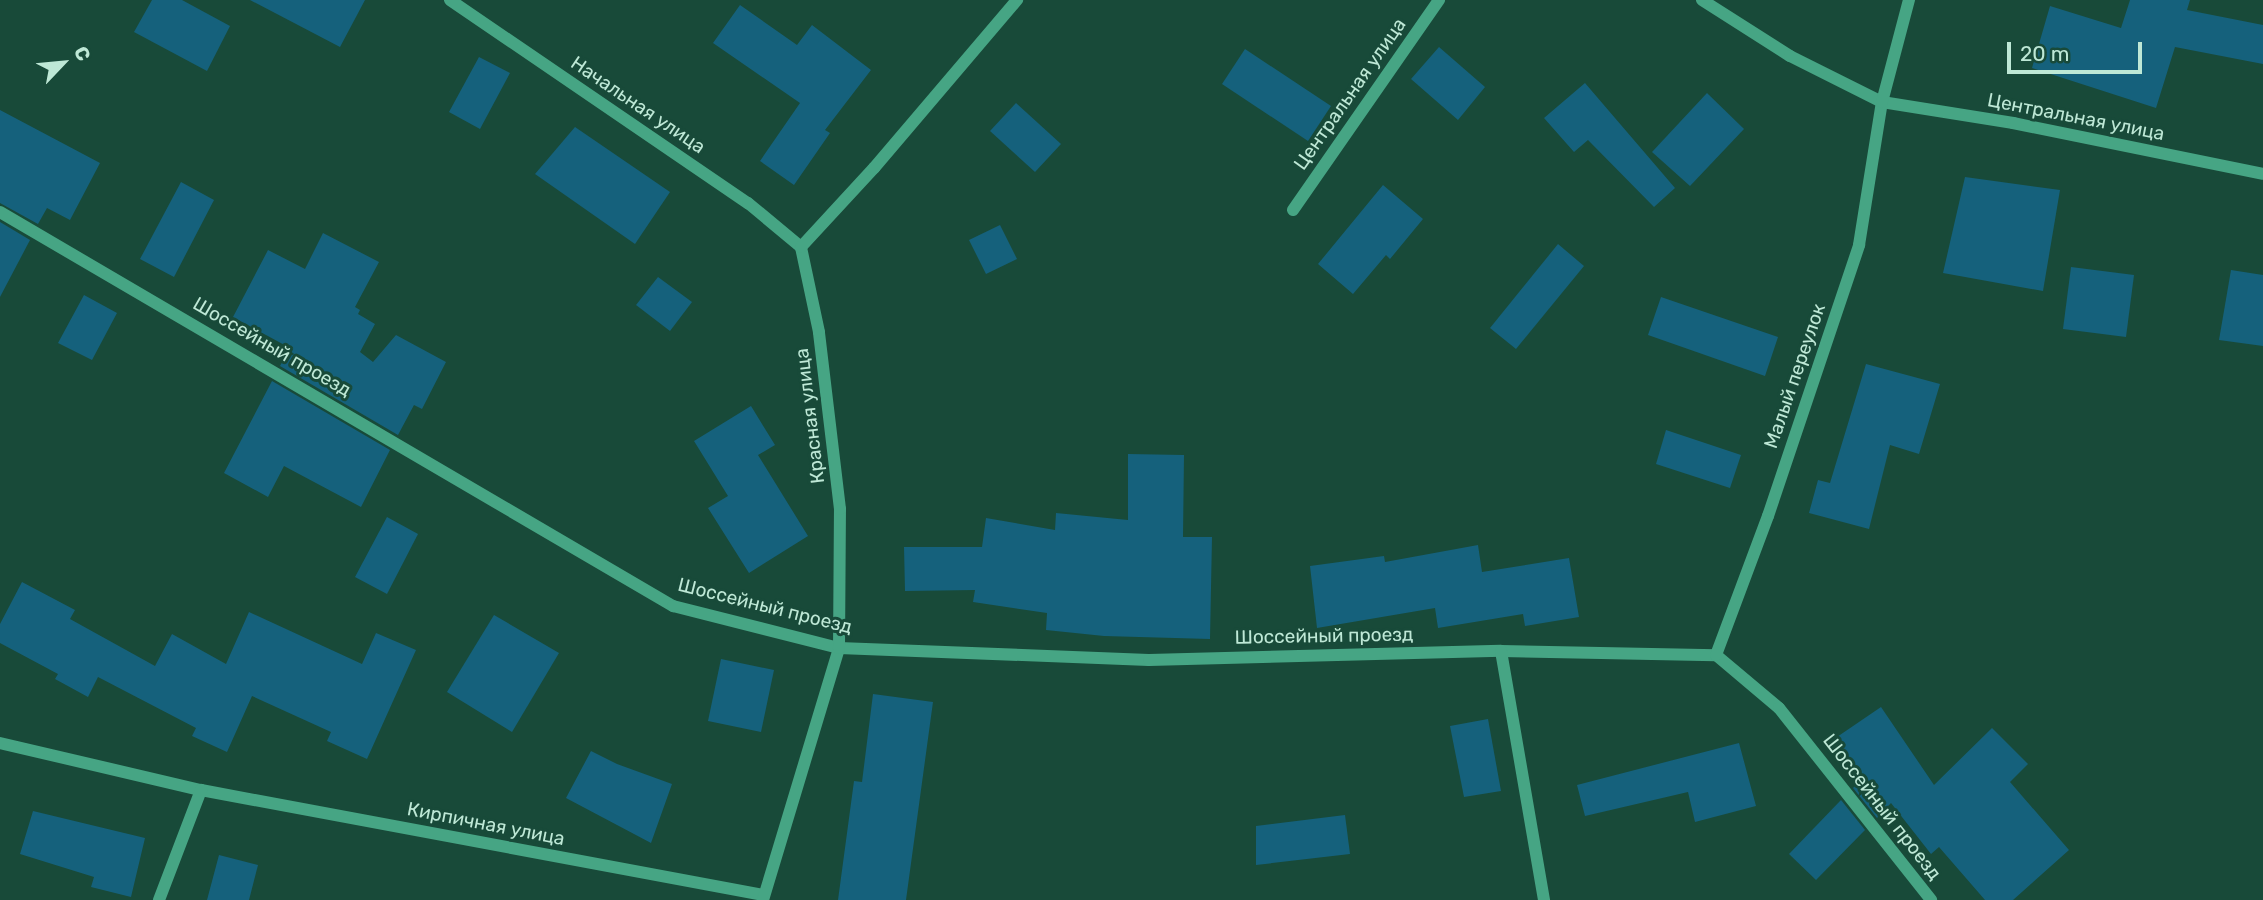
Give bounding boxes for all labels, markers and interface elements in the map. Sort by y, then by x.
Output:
street label: Центральная улица [1289,14,1411,174]
north arrow [28,28,98,98]
scale bar [2011,28,2146,72]
text: 20 m [2020,41,2069,66]
text: С [69,43,96,65]
street label: Начальная улица [566,52,710,158]
street label: Центральная улица [1986,89,2166,145]
street label: Шоссейный проезд [189,292,355,402]
street label: Малый переулок [1760,301,1830,451]
street label: Красная улица [790,347,830,485]
street label: Шоссейный проезд [676,573,854,639]
street label: Шоссейный проезд [1234,623,1414,649]
street label: Шоссейный проезд [1818,730,1946,884]
street label: Кирпичная улица [405,798,567,850]

